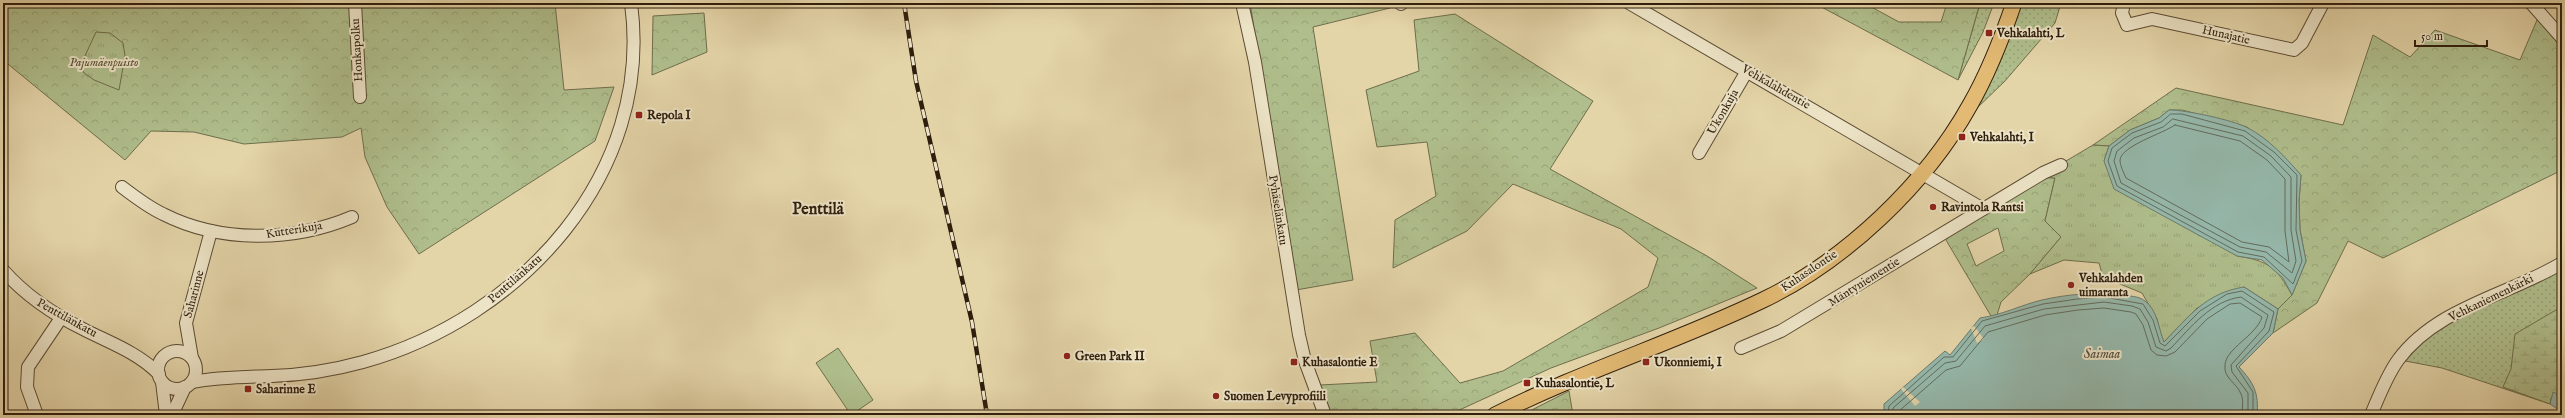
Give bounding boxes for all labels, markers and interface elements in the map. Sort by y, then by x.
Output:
street label: Honkapolku [348,18,367,82]
street label: Hunajatie [2201,22,2252,48]
scale bar [2415,22,2487,48]
place label: Vehkalahti, L [1996,26,2065,41]
marker: Vehkalahti, L [1984,28,1994,38]
text: 50 m [2421,29,2443,44]
park label: Pajumäenpuisto [70,55,138,70]
street label: Vehkalahdentie [1738,61,1813,113]
street label: Ukonkuja [1704,86,1742,137]
place label: Repola I [647,108,692,124]
marker: Repola I [634,110,644,120]
place label: Vehkalahti, I [1969,130,2035,145]
marker: Vehkalahti, I [1957,132,1967,142]
street label: Pyhäselänkatu [1265,174,1291,246]
district label: Penttilä [792,200,845,220]
place label: Ravintola Rantsi [1941,200,2025,215]
marker: Ravintola Rantsi [1928,202,1938,212]
street label: Kutterikuja [265,218,324,242]
street label: Kuhasalontie [1778,246,1840,295]
street label: Penttilänkatu [485,251,545,307]
street label: Mäntyniementie [1825,254,1903,310]
street label: Saharinne [180,268,208,320]
place label: Vehkalahden uimaranta [2078,271,2143,300]
street label: Vehkaniemenkärki [2445,271,2536,325]
marker: Vehkalahden uimaranta [2066,280,2076,290]
street label: Penttilänkatu [34,295,100,341]
water label: Saimaa [2084,346,2121,363]
place label: Green Park II [1075,349,1146,364]
marker: Green Park II [1062,351,1072,361]
place label: Kuhasalontie E [1302,355,1378,370]
place label: Ukonniemi, I [1653,355,1723,370]
marker: Kuhasalontie E [1289,357,1299,367]
marker: Ukonniemi, I [1641,357,1651,367]
place label: Kuhasalontie, L [1535,376,1614,391]
marker: Kuhasalontie, L [1522,378,1532,388]
place label: Saharinne E [256,382,316,397]
marker: Saharinne E [243,384,253,394]
place label: Suomen Levyprofiili [1224,389,1327,405]
marker: Suomen Levyprofiili [1211,391,1221,401]

